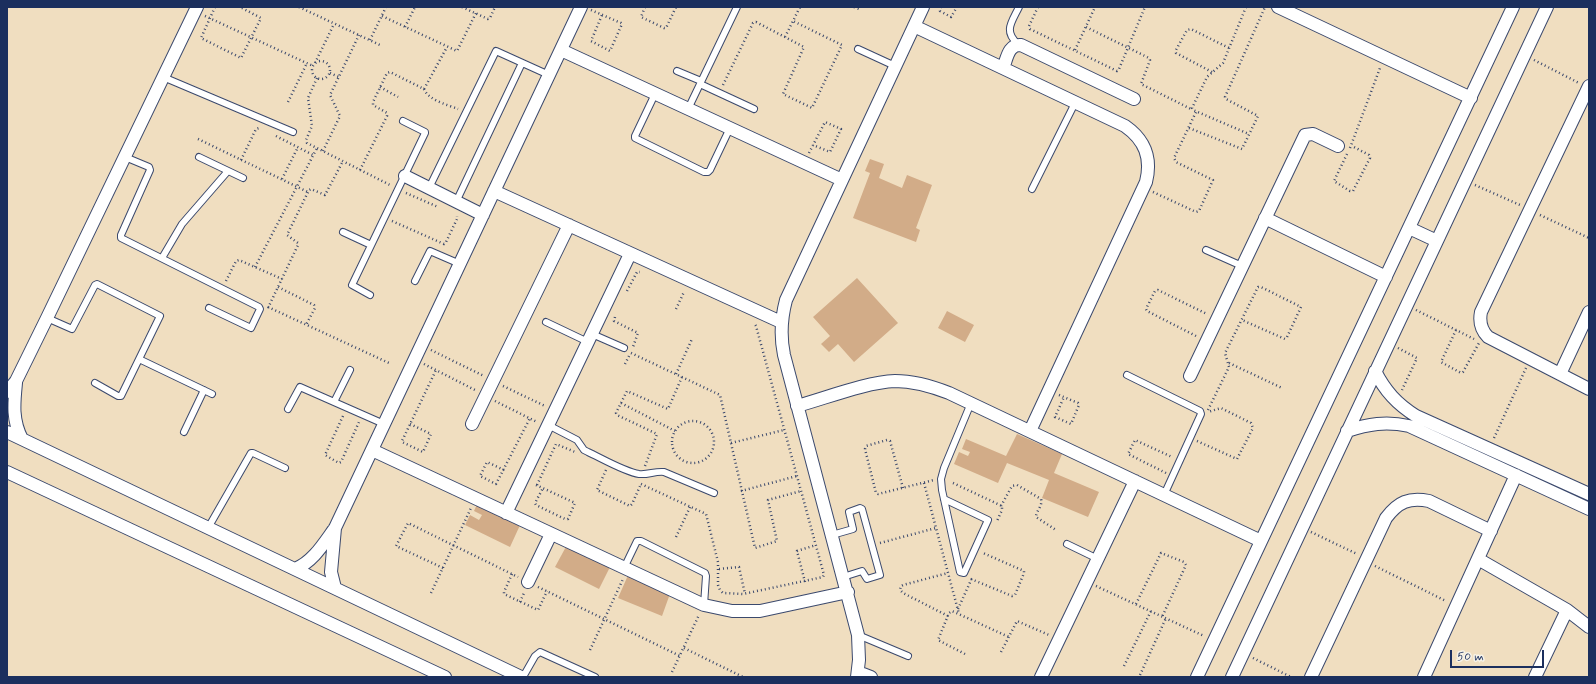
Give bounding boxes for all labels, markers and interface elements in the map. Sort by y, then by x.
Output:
scale bar [1452,642,1546,668]
text: 50 m [1457,649,1484,665]

